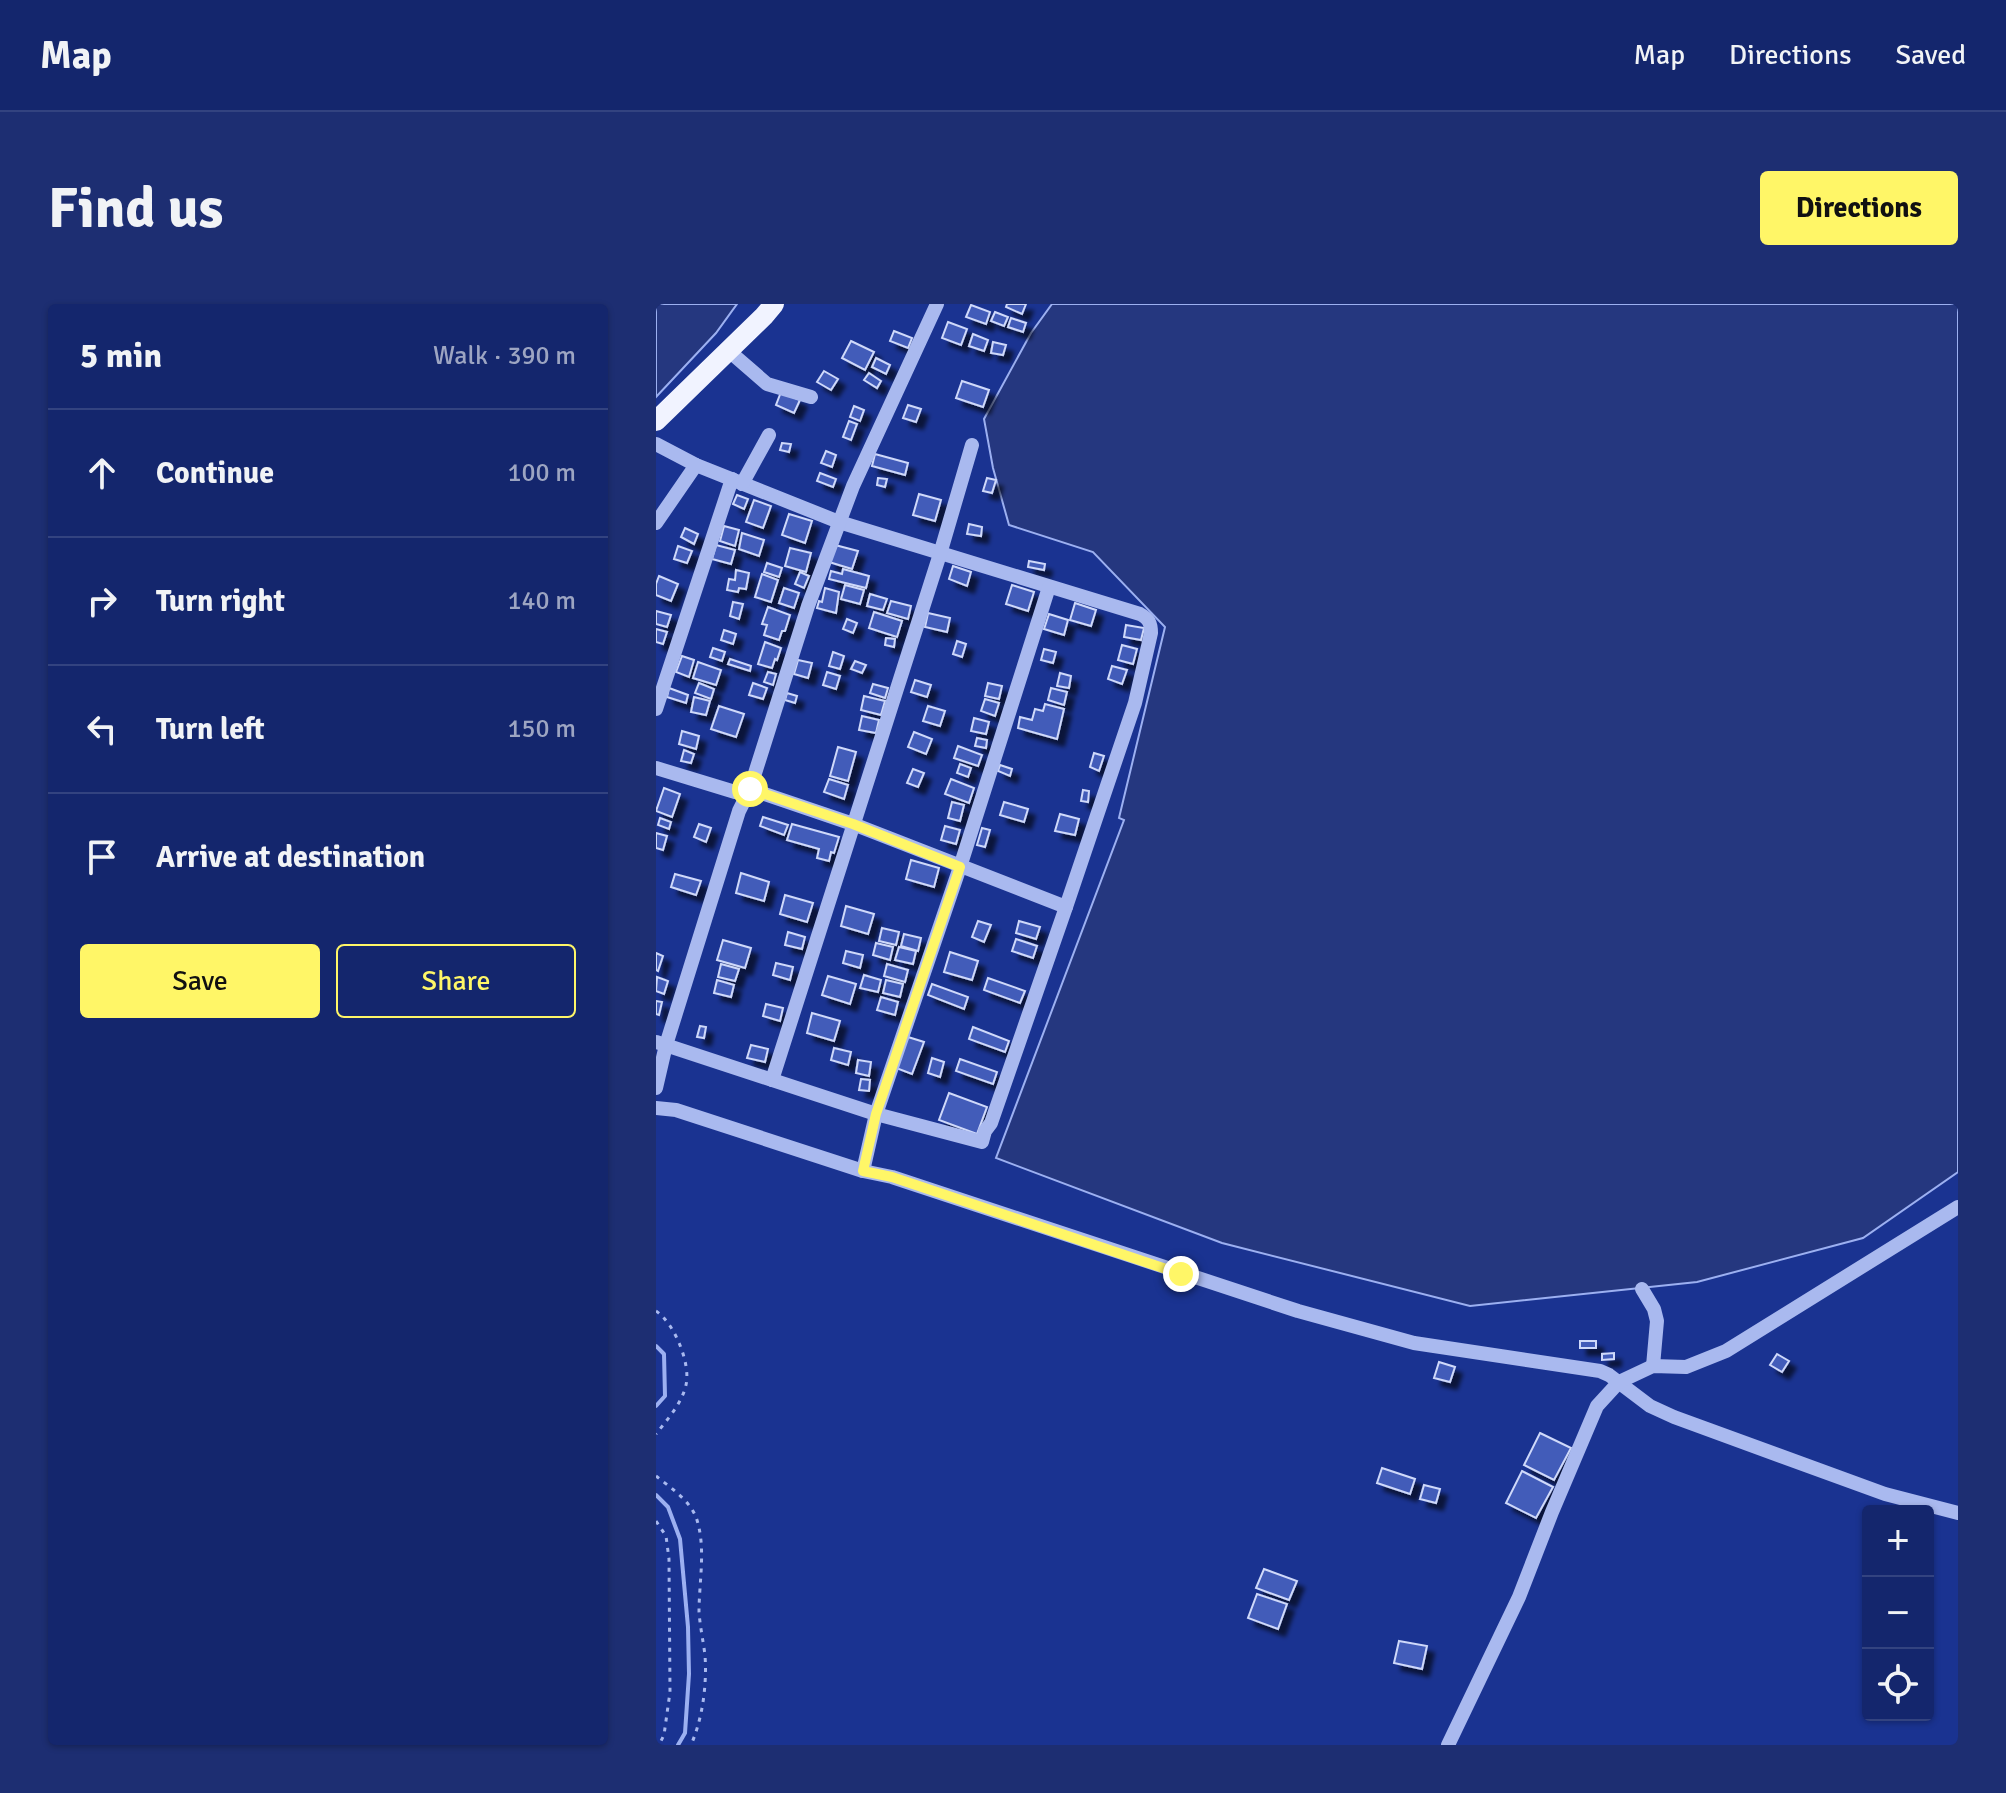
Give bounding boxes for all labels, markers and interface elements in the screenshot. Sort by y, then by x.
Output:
text: Map [40,32,112,79]
text: Map [1633,38,1685,72]
text: Directions [1729,38,1851,72]
text: Saved [1895,38,1966,72]
button: Directions [1760,171,1958,245]
text: Find us [48,174,223,243]
text: 5 min [80,335,162,377]
text: Walk · 390 m [433,340,576,372]
icon: ahead [80,451,124,495]
text: Continue [156,455,274,492]
text: 100 m [507,457,576,489]
icon: right [80,579,124,623]
text: Turn right [156,583,285,620]
text: 140 m [507,585,576,617]
icon: left [80,707,124,751]
text: Turn left [156,711,265,748]
text: 150 m [507,713,576,745]
route start [732,771,768,807]
icon: arrive [80,835,124,879]
text: Arrive at destination [156,839,425,876]
button: Save [80,944,320,1018]
button: Share [336,944,576,1018]
route end [1163,1256,1199,1292]
map controls [1862,1505,1934,1721]
button: + [1862,1505,1934,1577]
button: − [1862,1577,1934,1649]
button: locate [1862,1649,1934,1721]

